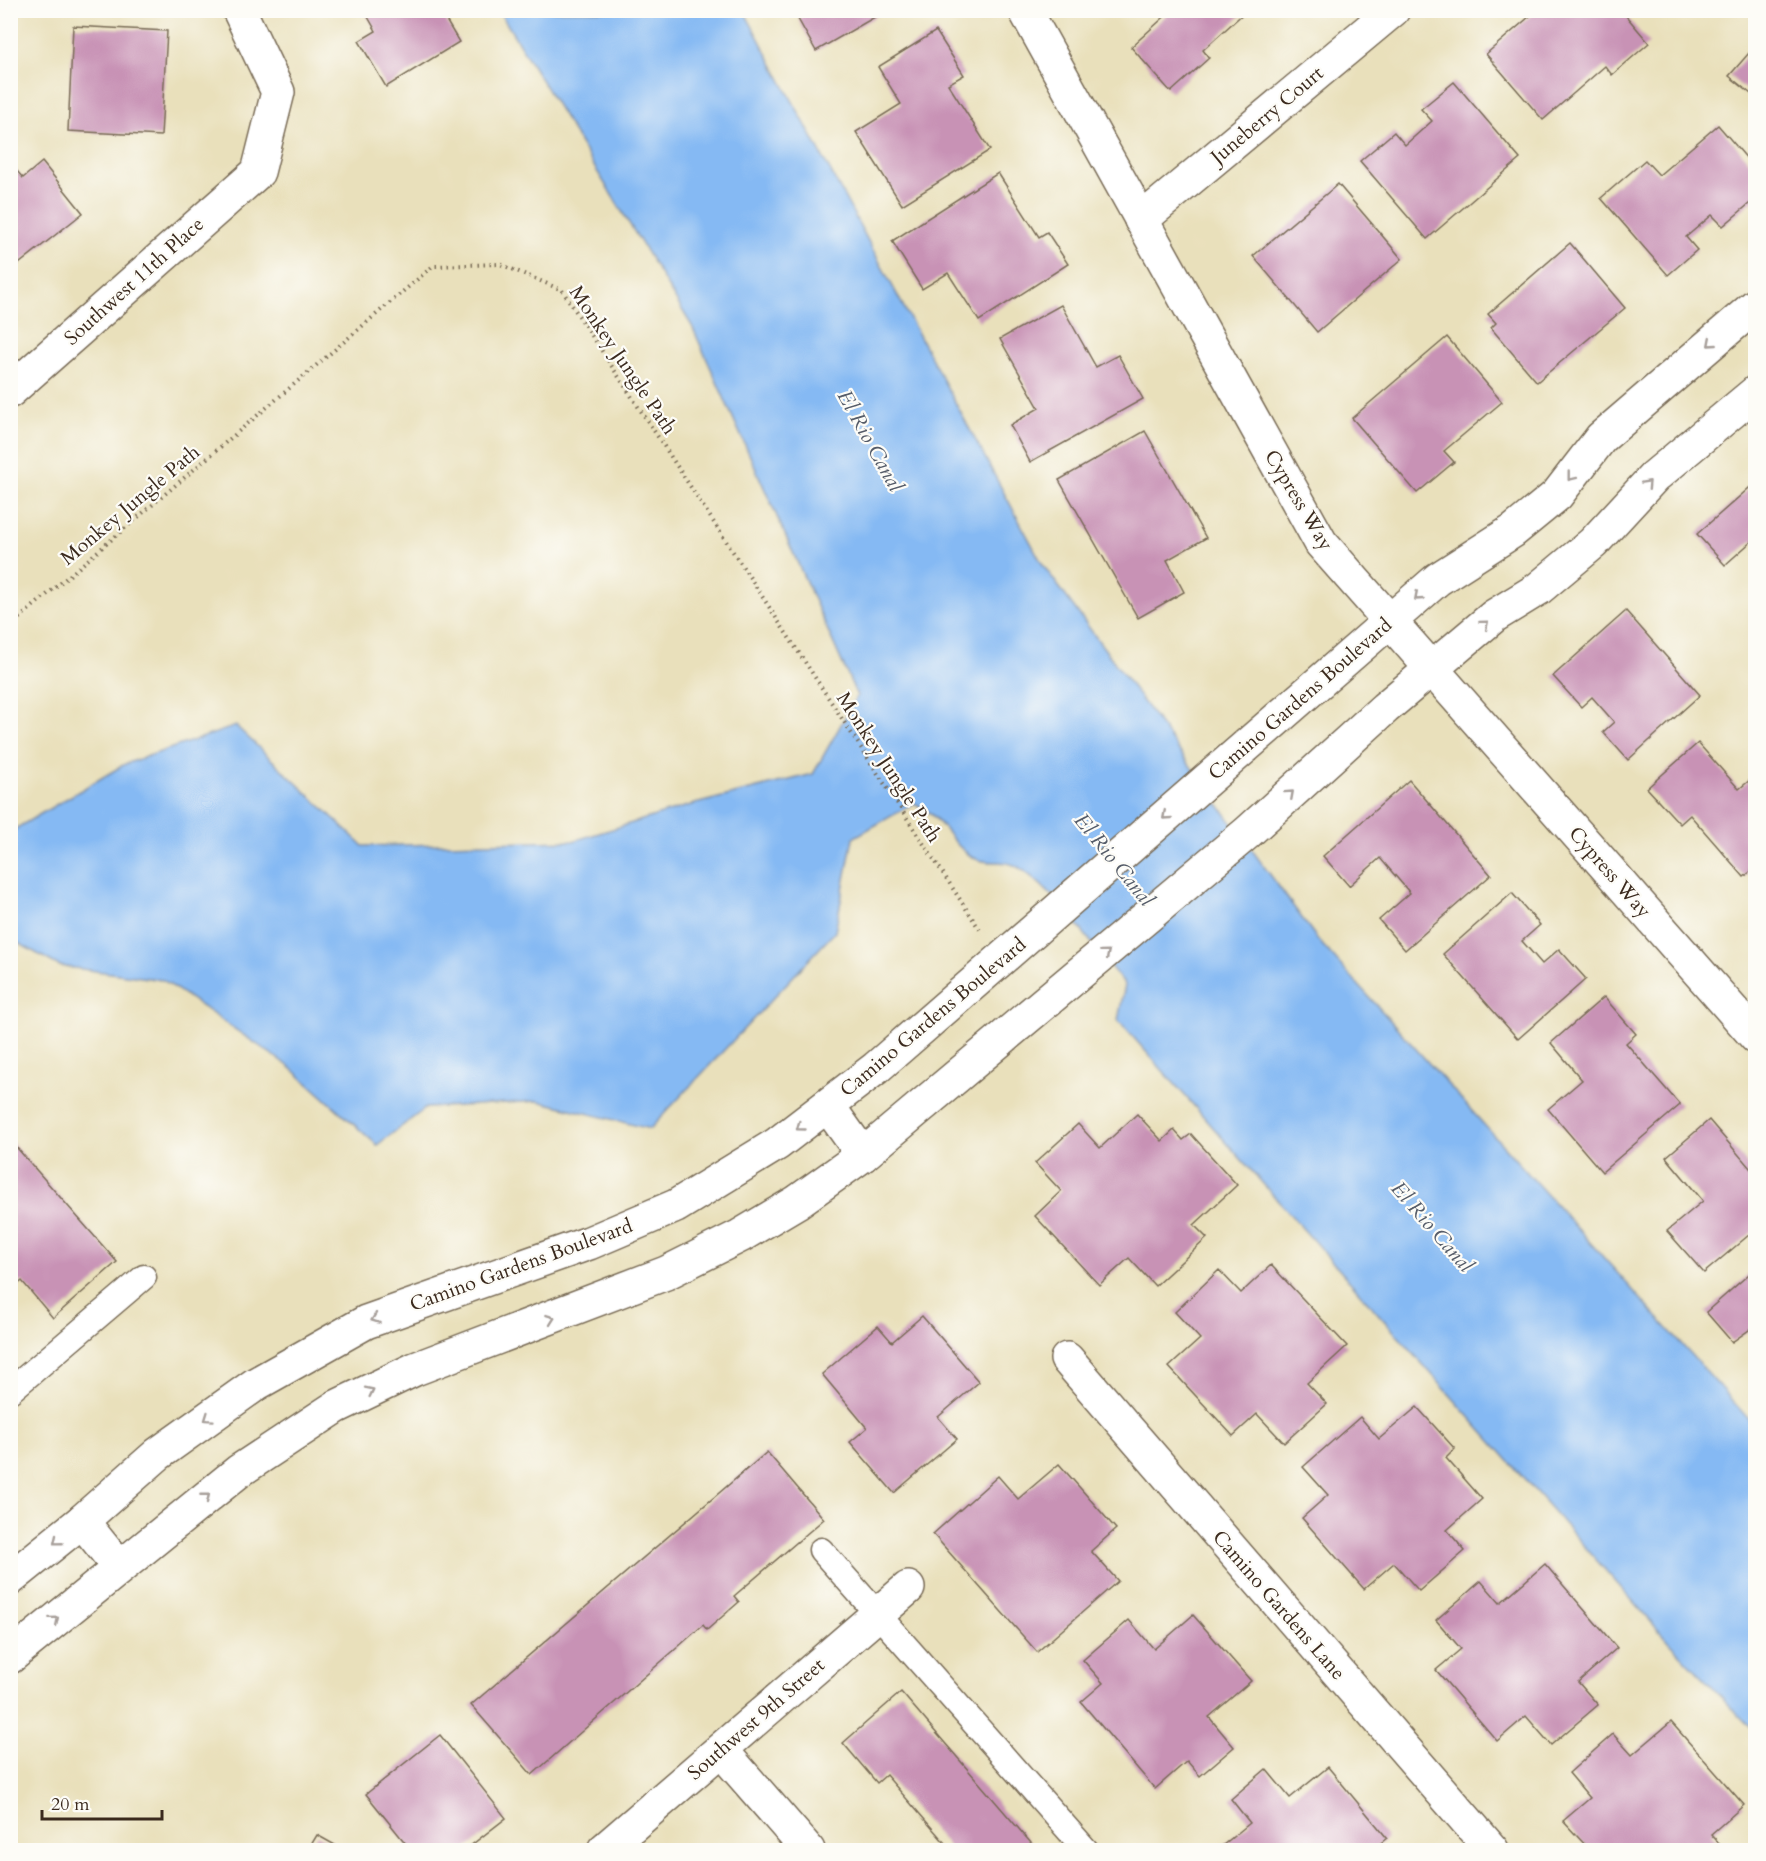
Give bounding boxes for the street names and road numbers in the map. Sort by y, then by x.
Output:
street label: Juneberry Court [1203,59,1330,172]
street label: Southwest 11th Place [58,211,210,351]
street label: Monkey Jungle Path [563,280,683,440]
street label: Monkey Jungle Path [55,439,205,571]
street label: Cypress Way [1258,445,1340,556]
street label: Camino Gardens Boulevard [1202,611,1398,786]
street label: Monkey Jungle Path [830,687,948,847]
street label: Cypress Way [1563,821,1658,924]
street label: Camino Gardens Boulevard [834,931,1032,1103]
street label: Camino Gardens Boulevard [406,1212,636,1318]
street label: Camino Gardens Lane [1206,1524,1352,1686]
street label: Southwest 9th Street [682,1651,831,1786]

